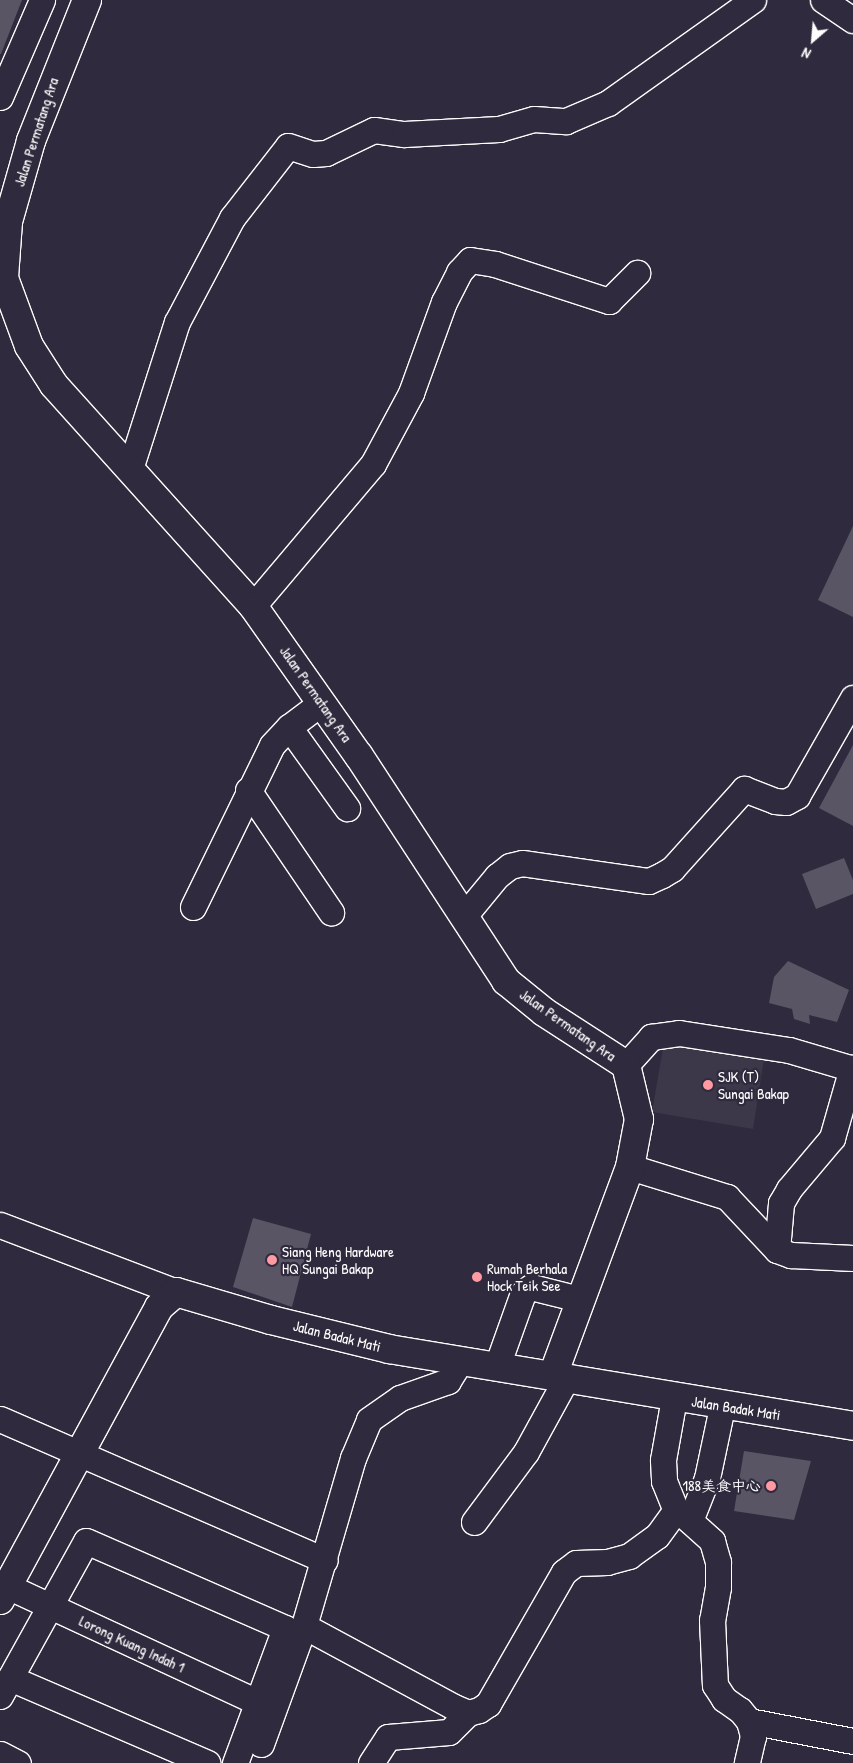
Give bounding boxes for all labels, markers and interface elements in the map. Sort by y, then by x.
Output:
north arrow [788,15,838,65]
text: N [798,44,814,64]
street label: Jalan Permatang Ara [10,75,62,189]
street label: Jalan Permatang Ara [276,642,356,746]
street label: Jalan Permatang Ara [516,985,620,1065]
place label: SJK (T) Sungai Bakap [718,1067,789,1102]
marker: SJK (T) Sungai Bakap [702,1079,714,1091]
place label: Siang Heng Hardware HQ Sungai Bakap [282,1242,394,1277]
marker: Siang Heng Hardware HQ Sungai Bakap [266,1254,278,1266]
place label: Rumah Berhala Hock Teik See [487,1259,567,1294]
marker: Rumah Berhala Hock Teik See [471,1271,483,1283]
street label: Jalan Badak Mati [291,1316,383,1356]
street label: Jalan Badak Mati [690,1392,782,1424]
place label: 188美食中心 [683,1477,761,1495]
marker: 188美食中心 [765,1480,777,1492]
street label: Lorong Kuang Indah 1 [76,1612,188,1676]

